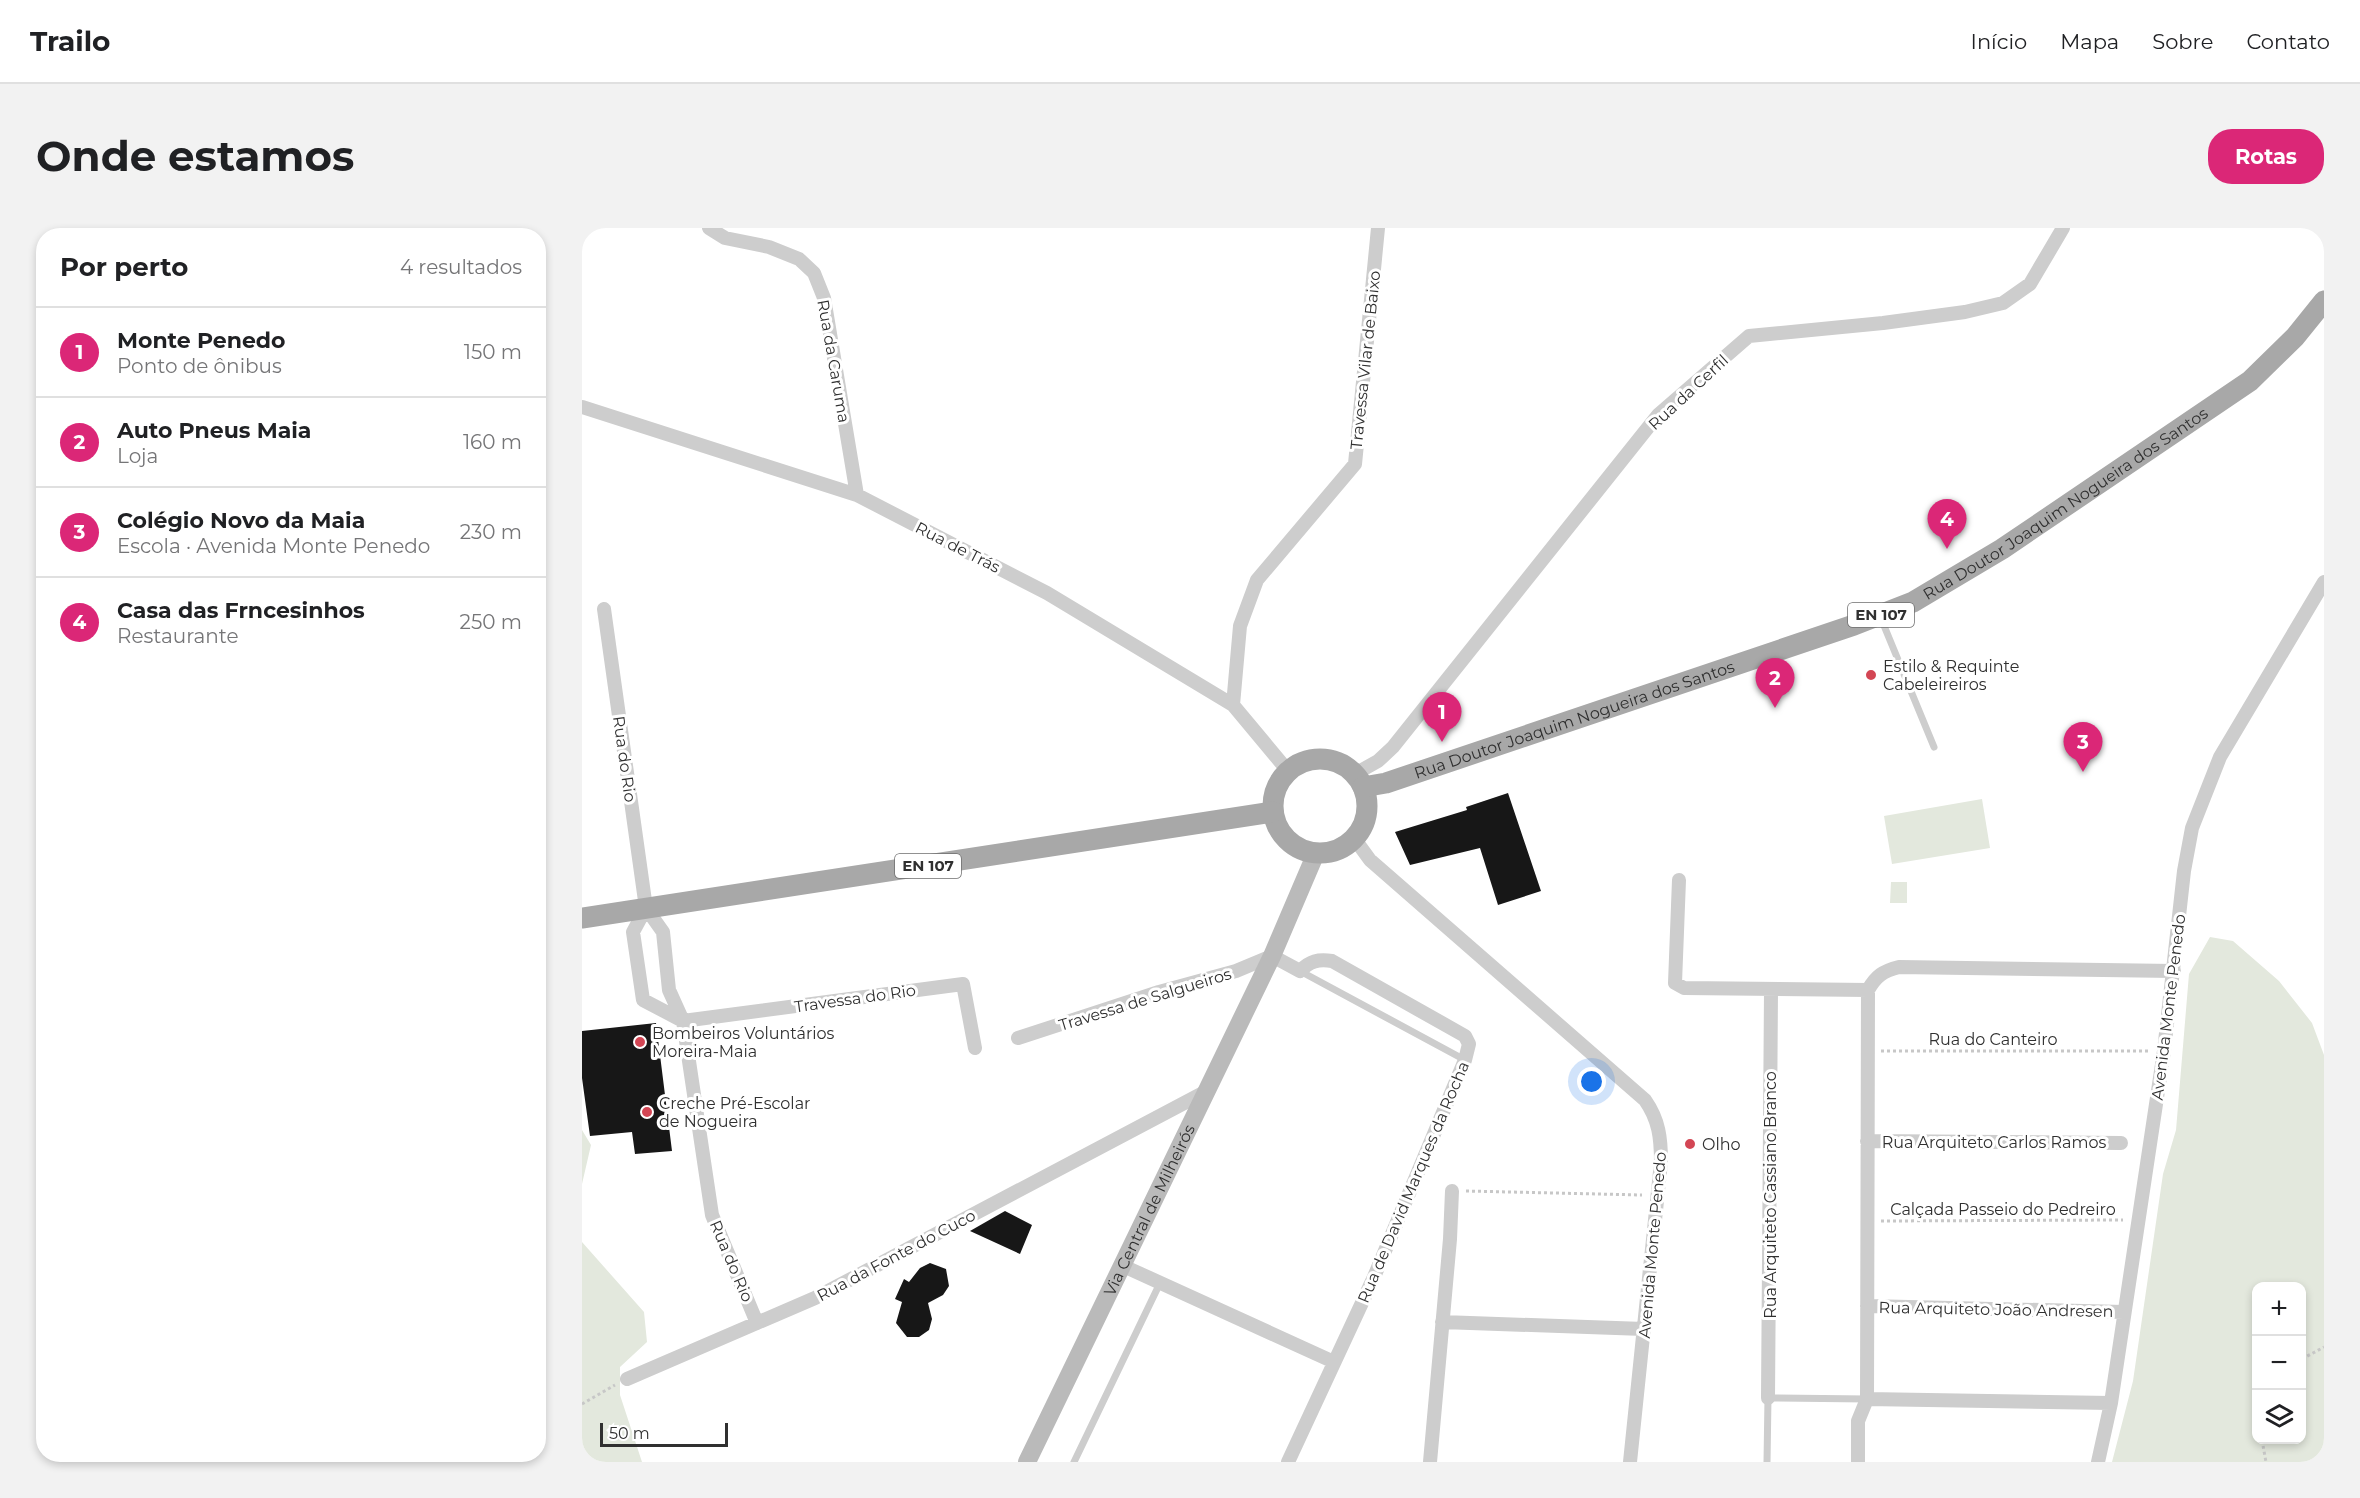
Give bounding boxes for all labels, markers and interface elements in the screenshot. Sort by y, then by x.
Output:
text: Trailo [30,24,110,58]
text: Início [1971,29,2027,54]
text: Mapa [2060,29,2119,54]
text: Sobre [2152,29,2213,54]
text: Contato [2246,29,2330,54]
button: Rotas [2208,129,2324,184]
text: Onde estamos [36,130,354,182]
text: Por perto [60,251,188,283]
text: 4 resultados [400,255,522,279]
street label: Travessa Vilar de Baixo [1347,270,1384,450]
street label: Rua da Caruma [813,298,854,424]
text: Monte Penedo [117,327,285,354]
text: 1 [76,340,83,364]
text: 150 m [464,340,522,364]
street label: Rua da Cerfil [1645,351,1732,434]
text: Ponto de ônibus [117,354,282,378]
street label: Rua Doutor Joaquim Nogueira dos Santos [1920,403,2212,604]
text: Auto Pneus Maia [117,417,311,444]
text: 2 [74,430,85,454]
text: 160 m [463,430,522,454]
text: Loja [117,444,158,468]
pin: 4 [1928,500,1966,549]
text: Colégio Novo da Maia [117,507,365,534]
street label: Rua de Trás [912,518,1004,577]
text: 3 [74,520,85,544]
text: 230 m [460,520,522,544]
text: Escola · Avenida Monte Penedo [117,534,430,558]
text: Casa das Frncesinhos [117,597,365,624]
road number: EN 107 [1848,603,1914,627]
text: 4 [73,610,86,634]
text: 250 m [460,610,522,634]
text: Restaurante [117,624,239,648]
street label: Rua Doutor Joaquim Nogueira dos Santos [1412,657,1737,783]
place label: Estilo & Requinte Cabeleireiros [1883,657,2019,694]
pin: 2 [1756,658,1794,708]
marker: Estilo & Requinte Cabeleireiros [1864,668,1878,682]
pin: 1 [1422,692,1462,742]
street label: Rua do Rio [609,715,640,803]
pin: 3 [2064,722,2102,772]
road number: EN 107 [895,854,961,878]
street label: Avenida Monte Penedo [2148,913,2189,1101]
street label: Travessa de Salgueiros [1057,964,1234,1035]
street label: Travessa do Rio [793,981,917,1016]
place label: Bombeiros Voluntários Moreira-Maia [652,1024,835,1061]
street label: Rua do Canteiro [1929,1030,2057,1049]
marker: Bombeiros Voluntários Moreira-Maia [633,1035,647,1049]
street label: Rua de David Marques da Rocha [1354,1059,1473,1306]
your location [1577,1067,1606,1096]
street label: Rua Arquiteto Cassiano Branco [1761,1071,1780,1319]
place label: Creche Pré-Escolar de Nogueira [659,1094,811,1131]
marker: Creche Pré-Escolar de Nogueira [640,1105,654,1119]
street label: Via Central de Milheirós [1100,1121,1199,1299]
street label: Rua Arquiteto Carlos Ramos [1882,1133,2107,1152]
place label: Olho [1702,1135,1741,1154]
marker: Olho [1683,1137,1697,1151]
street label: Avenida Monte Penedo [1635,1151,1670,1339]
street label: Calçada Passeio do Pedreiro [1890,1200,2116,1219]
street label: Rua da Fonte do Cuco [814,1206,979,1305]
street label: Rua do Rio [706,1217,757,1305]
map controls [2252,1282,2306,1444]
button: + [2252,1282,2306,1336]
street label: Rua Arquiteto João Andresen [1879,1298,2113,1321]
button: − [2252,1336,2306,1390]
button: layers [2252,1390,2306,1444]
scale bar [600,1420,728,1448]
text: 50 m [609,1424,650,1443]

